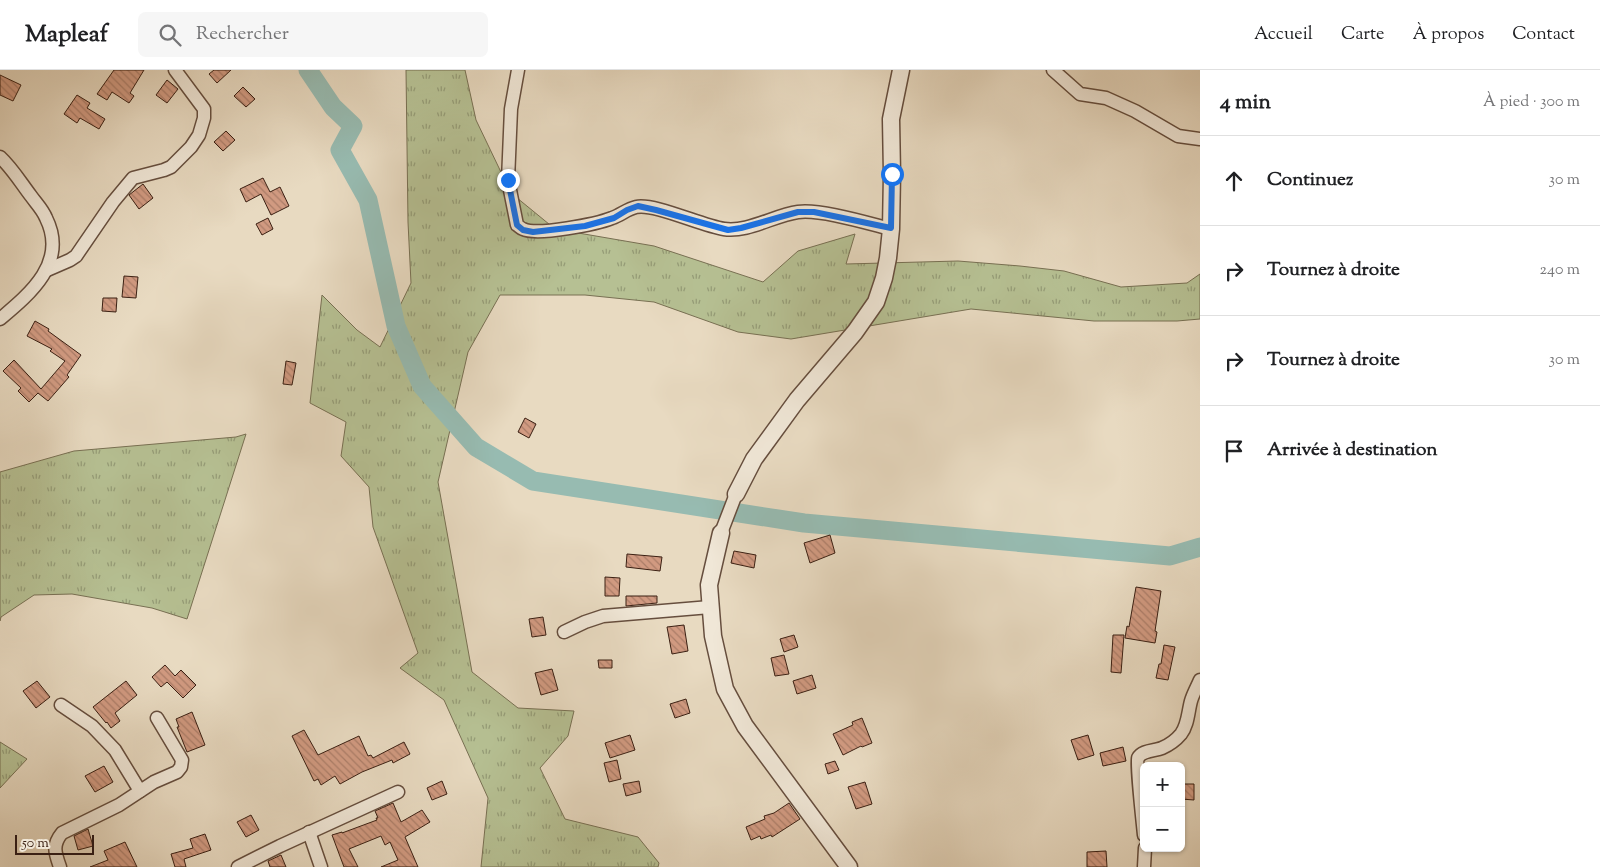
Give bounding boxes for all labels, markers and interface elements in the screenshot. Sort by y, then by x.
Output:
search box [138,12,488,57]
text: Mapleaf [25,18,108,52]
icon: search [156,21,184,49]
text: Rechercher [196,21,289,48]
text: Accueil [1254,22,1313,48]
text: Carte [1341,22,1385,48]
text: À propos [1413,22,1484,48]
text: Contact [1512,22,1575,48]
text: 4 min [1220,88,1271,118]
text: À pied · 300 m [1483,91,1580,114]
route start [881,163,904,186]
icon: ahead [1220,167,1248,195]
text: Continuez [1267,167,1353,194]
route end [497,169,520,192]
text: 30 m [1549,169,1580,192]
icon: right [1220,257,1248,285]
text: Tournez à droite [1267,257,1400,284]
text: 240 m [1539,259,1580,282]
icon: right [1220,347,1248,375]
text: Tournez à droite [1267,347,1400,374]
text: 30 m [1549,349,1580,372]
icon: arrive [1220,437,1248,465]
text: Arrivée à destination [1267,437,1438,464]
map controls [1140,762,1185,852]
button: + [1140,762,1185,807]
button: − [1140,807,1185,852]
scale bar [15,832,94,855]
text: 50 m [22,834,49,854]

